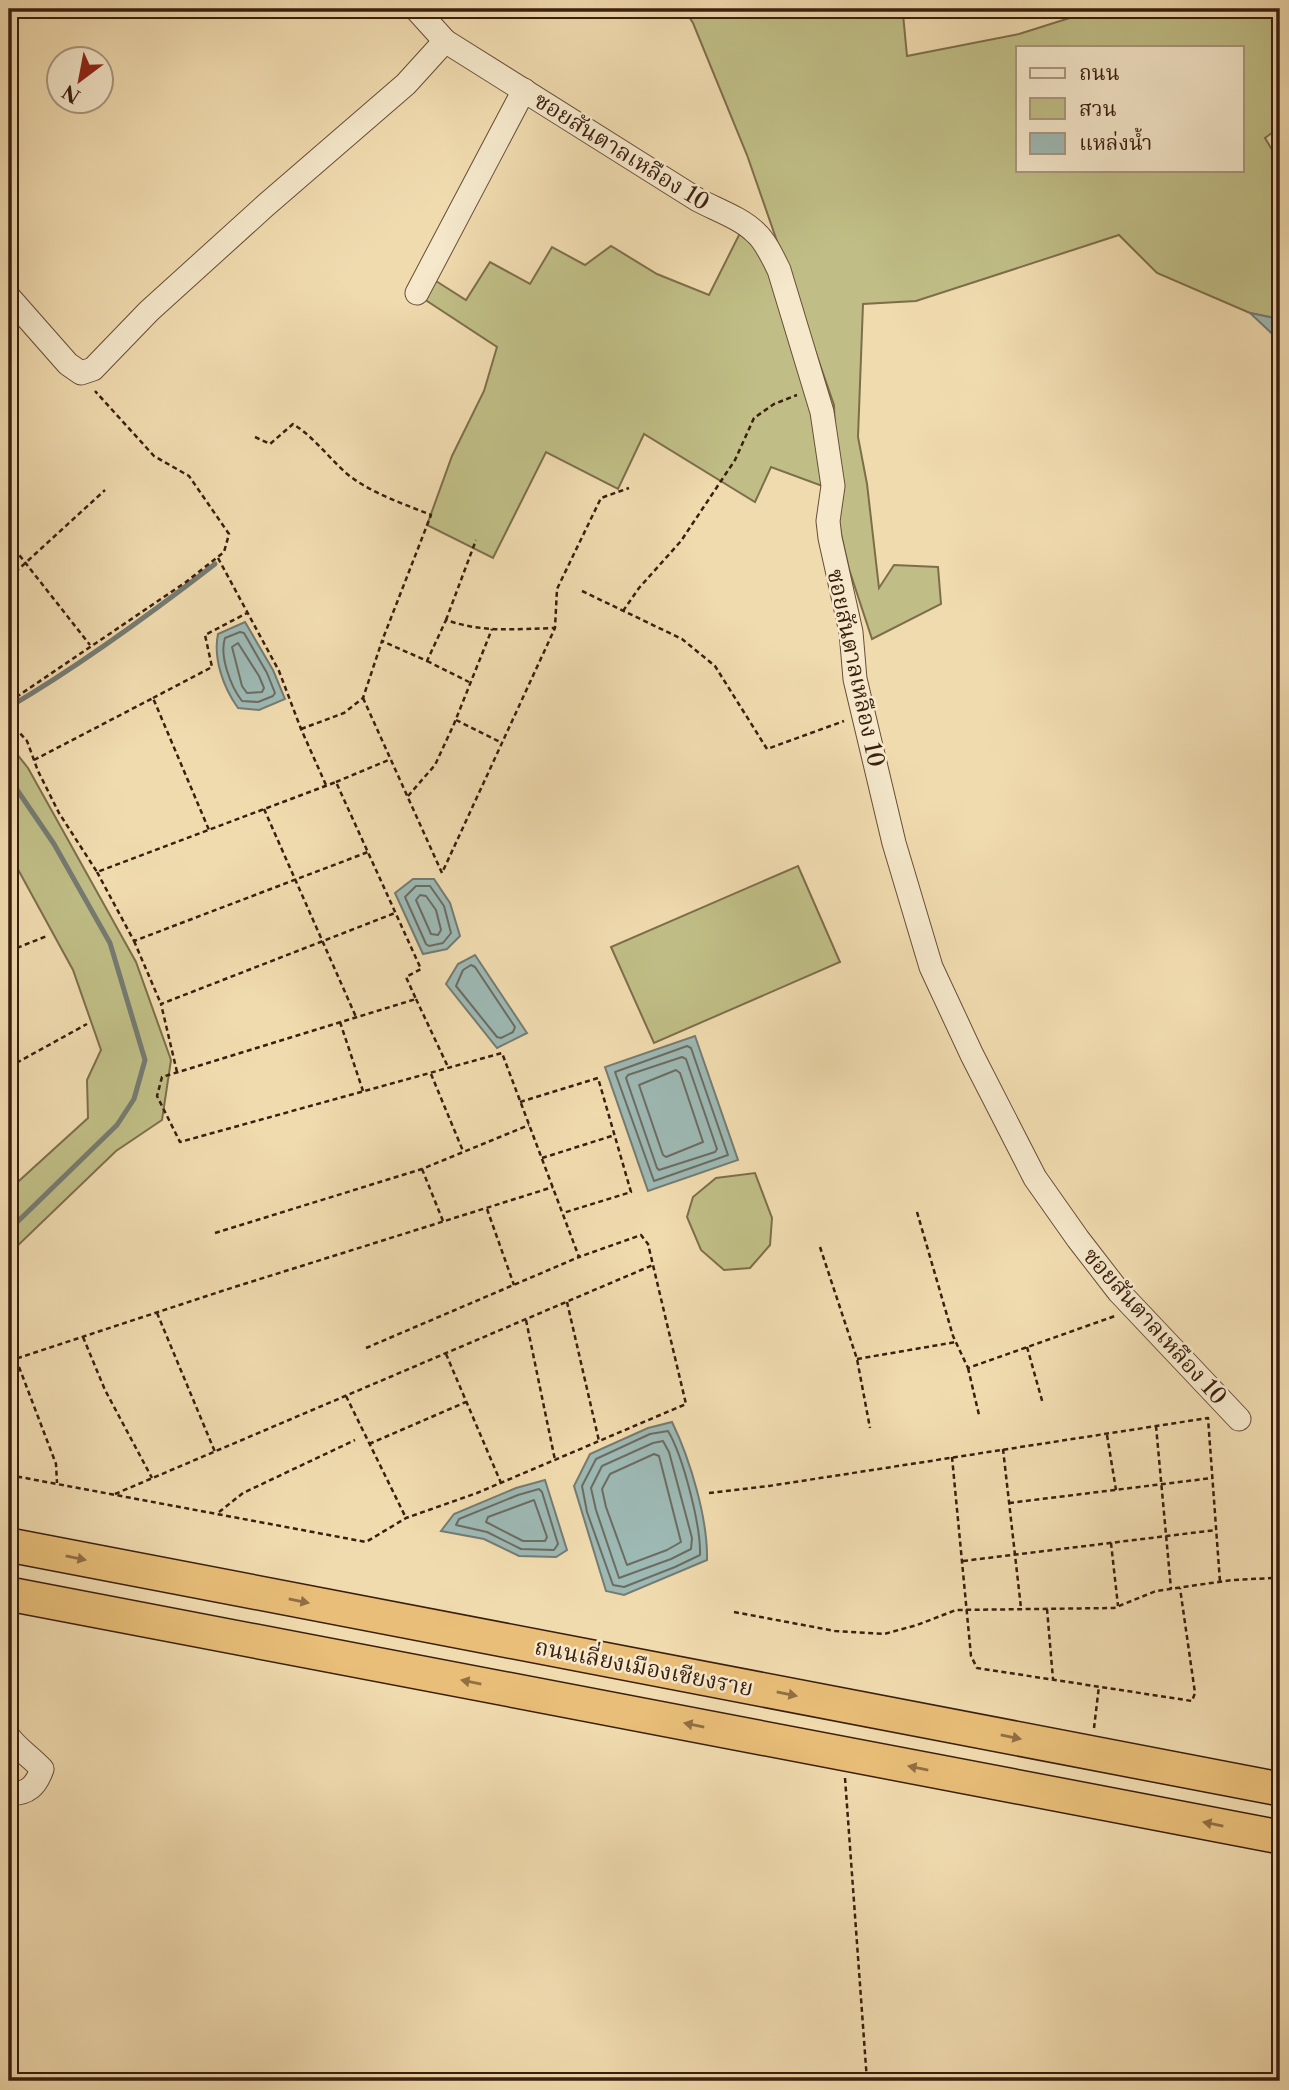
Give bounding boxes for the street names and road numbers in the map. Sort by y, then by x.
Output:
street label: ซอยสันตาลเหลือง 10 [529,86,715,216]
street label: ซอยสันตาลเหลือง 10 [821,567,891,769]
street label: ซอยสันตาลเหลือง 10 [1077,1242,1233,1410]
street label: ถนนเลี่ยงเมืองเชียงราย [532,1629,756,1702]

